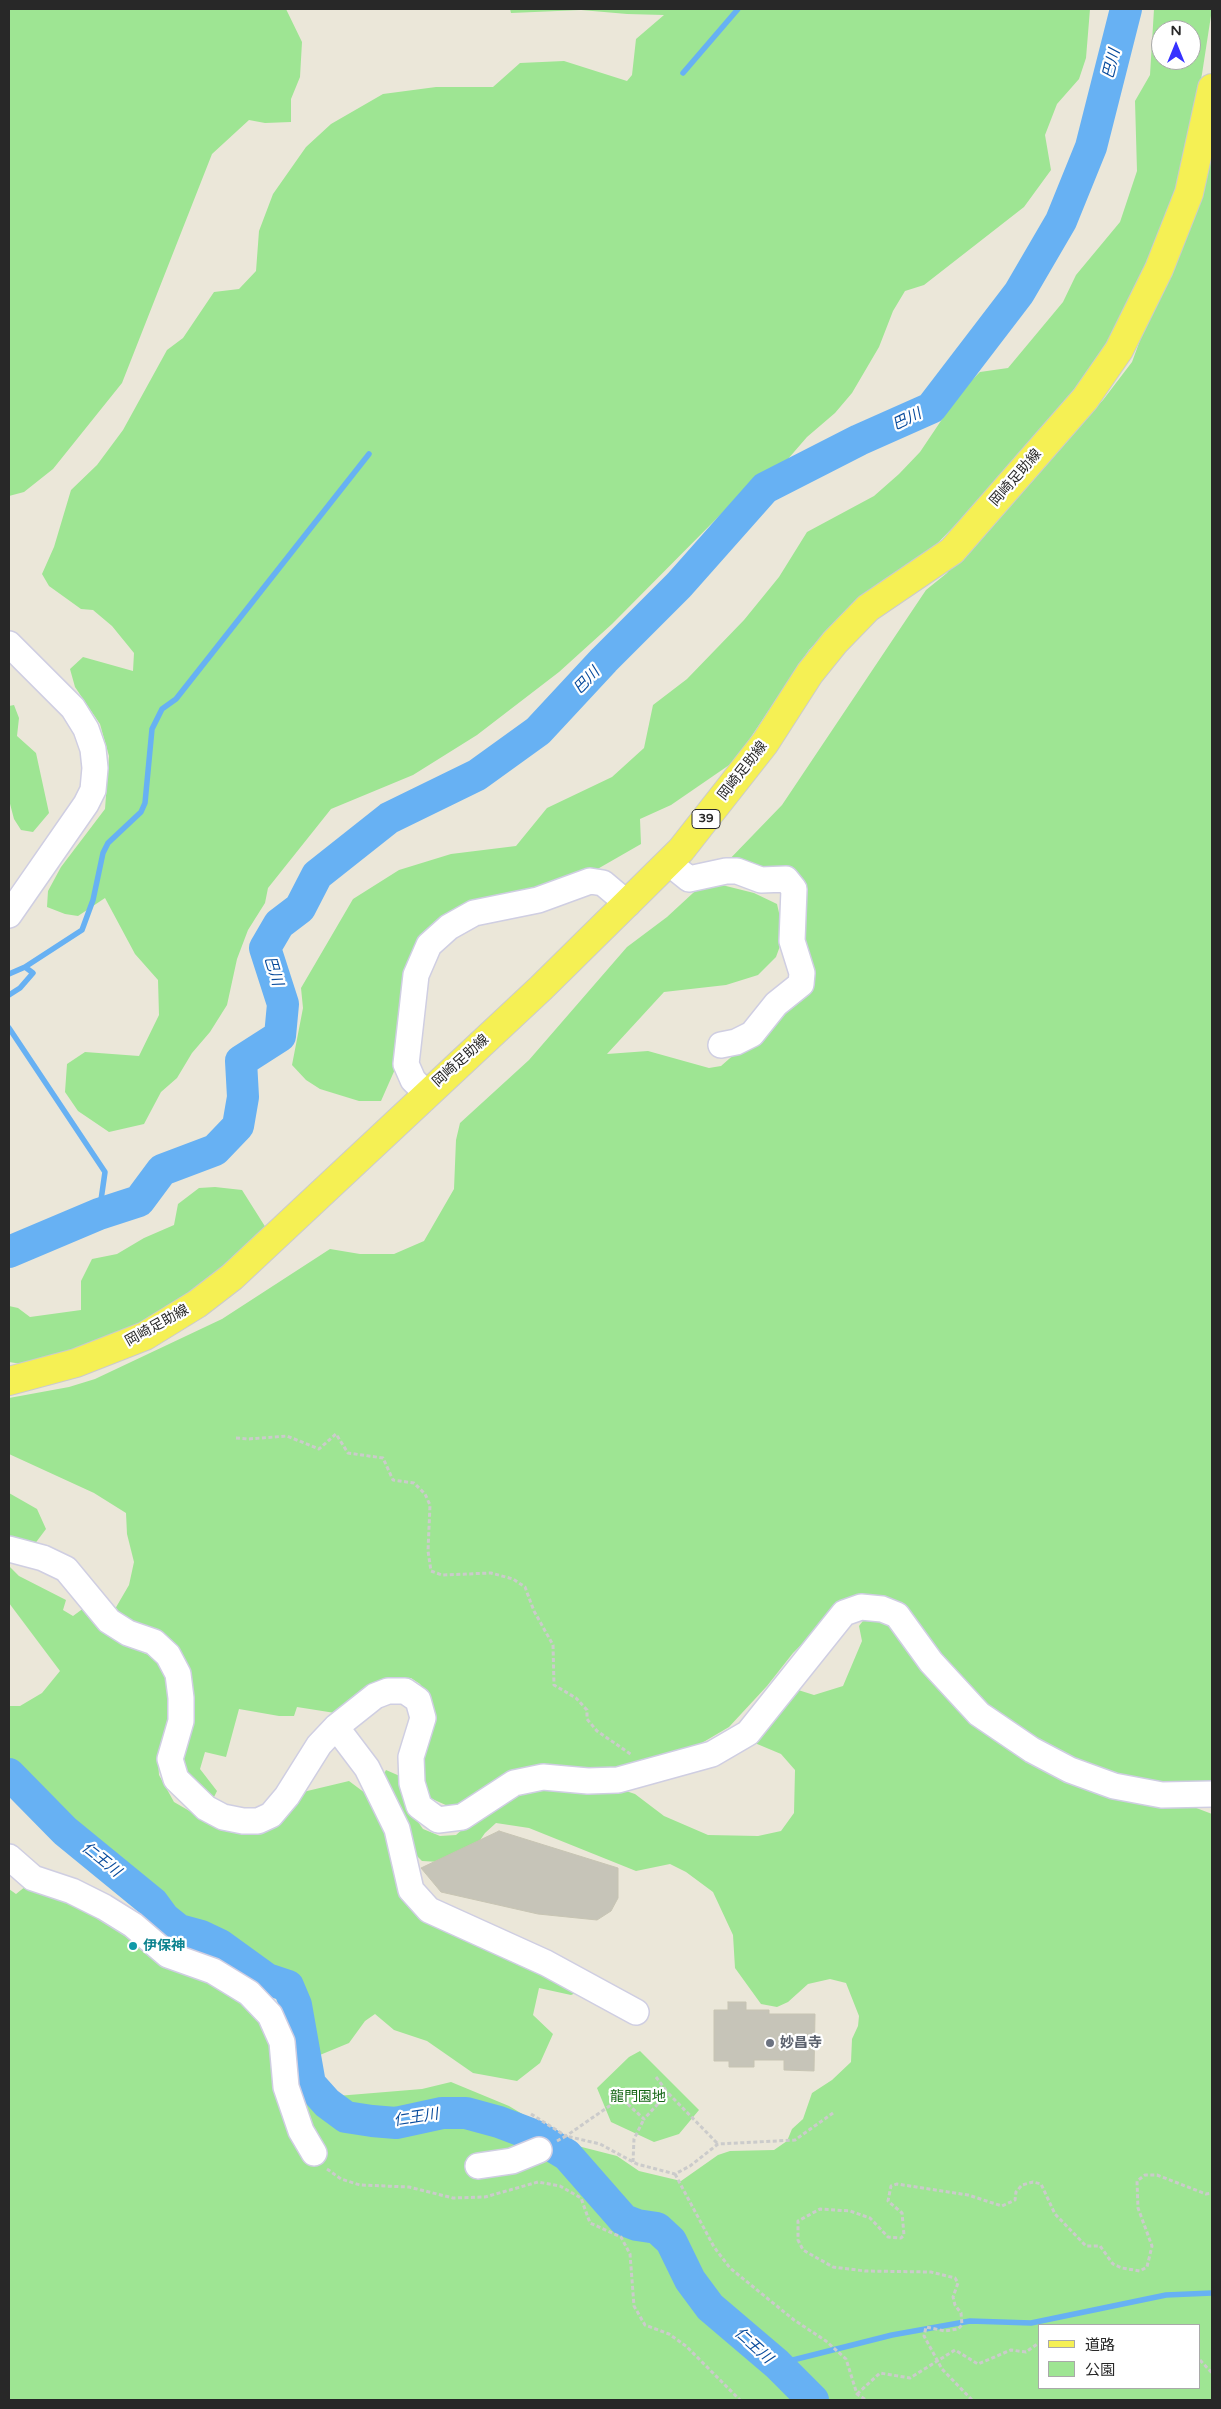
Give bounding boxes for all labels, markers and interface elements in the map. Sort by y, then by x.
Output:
north arrow [1151,20,1201,70]
text: N [1170,22,1182,39]
water label: 巴川 [1100,47,1124,81]
water label: 巴川 [890,405,924,435]
street label: 岡崎足助線 [987,446,1045,510]
water label: 巴川 [570,664,604,698]
street label: 岡崎足助線 [715,738,771,804]
road number: 39 [692,810,720,829]
water label: 巴川 [260,954,286,988]
street label: 岡崎足助線 [429,1031,493,1091]
street label: 岡崎足助線 [122,1302,192,1350]
water label: 仁王川 [78,1839,124,1881]
place label: 伊保神 [143,1938,185,1954]
marker: 伊保神 [127,1940,139,1952]
place label: 妙昌寺 [780,2035,822,2051]
marker: 妙昌寺 [764,2037,776,2049]
park label: 龍門園地 [610,2089,666,2105]
water label: 仁王川 [392,2106,440,2130]
water label: 仁王川 [730,2324,776,2368]
legend [1038,2324,1201,2389]
text: 道路 [1085,2336,1115,2354]
text: 公園 [1085,2361,1115,2379]

